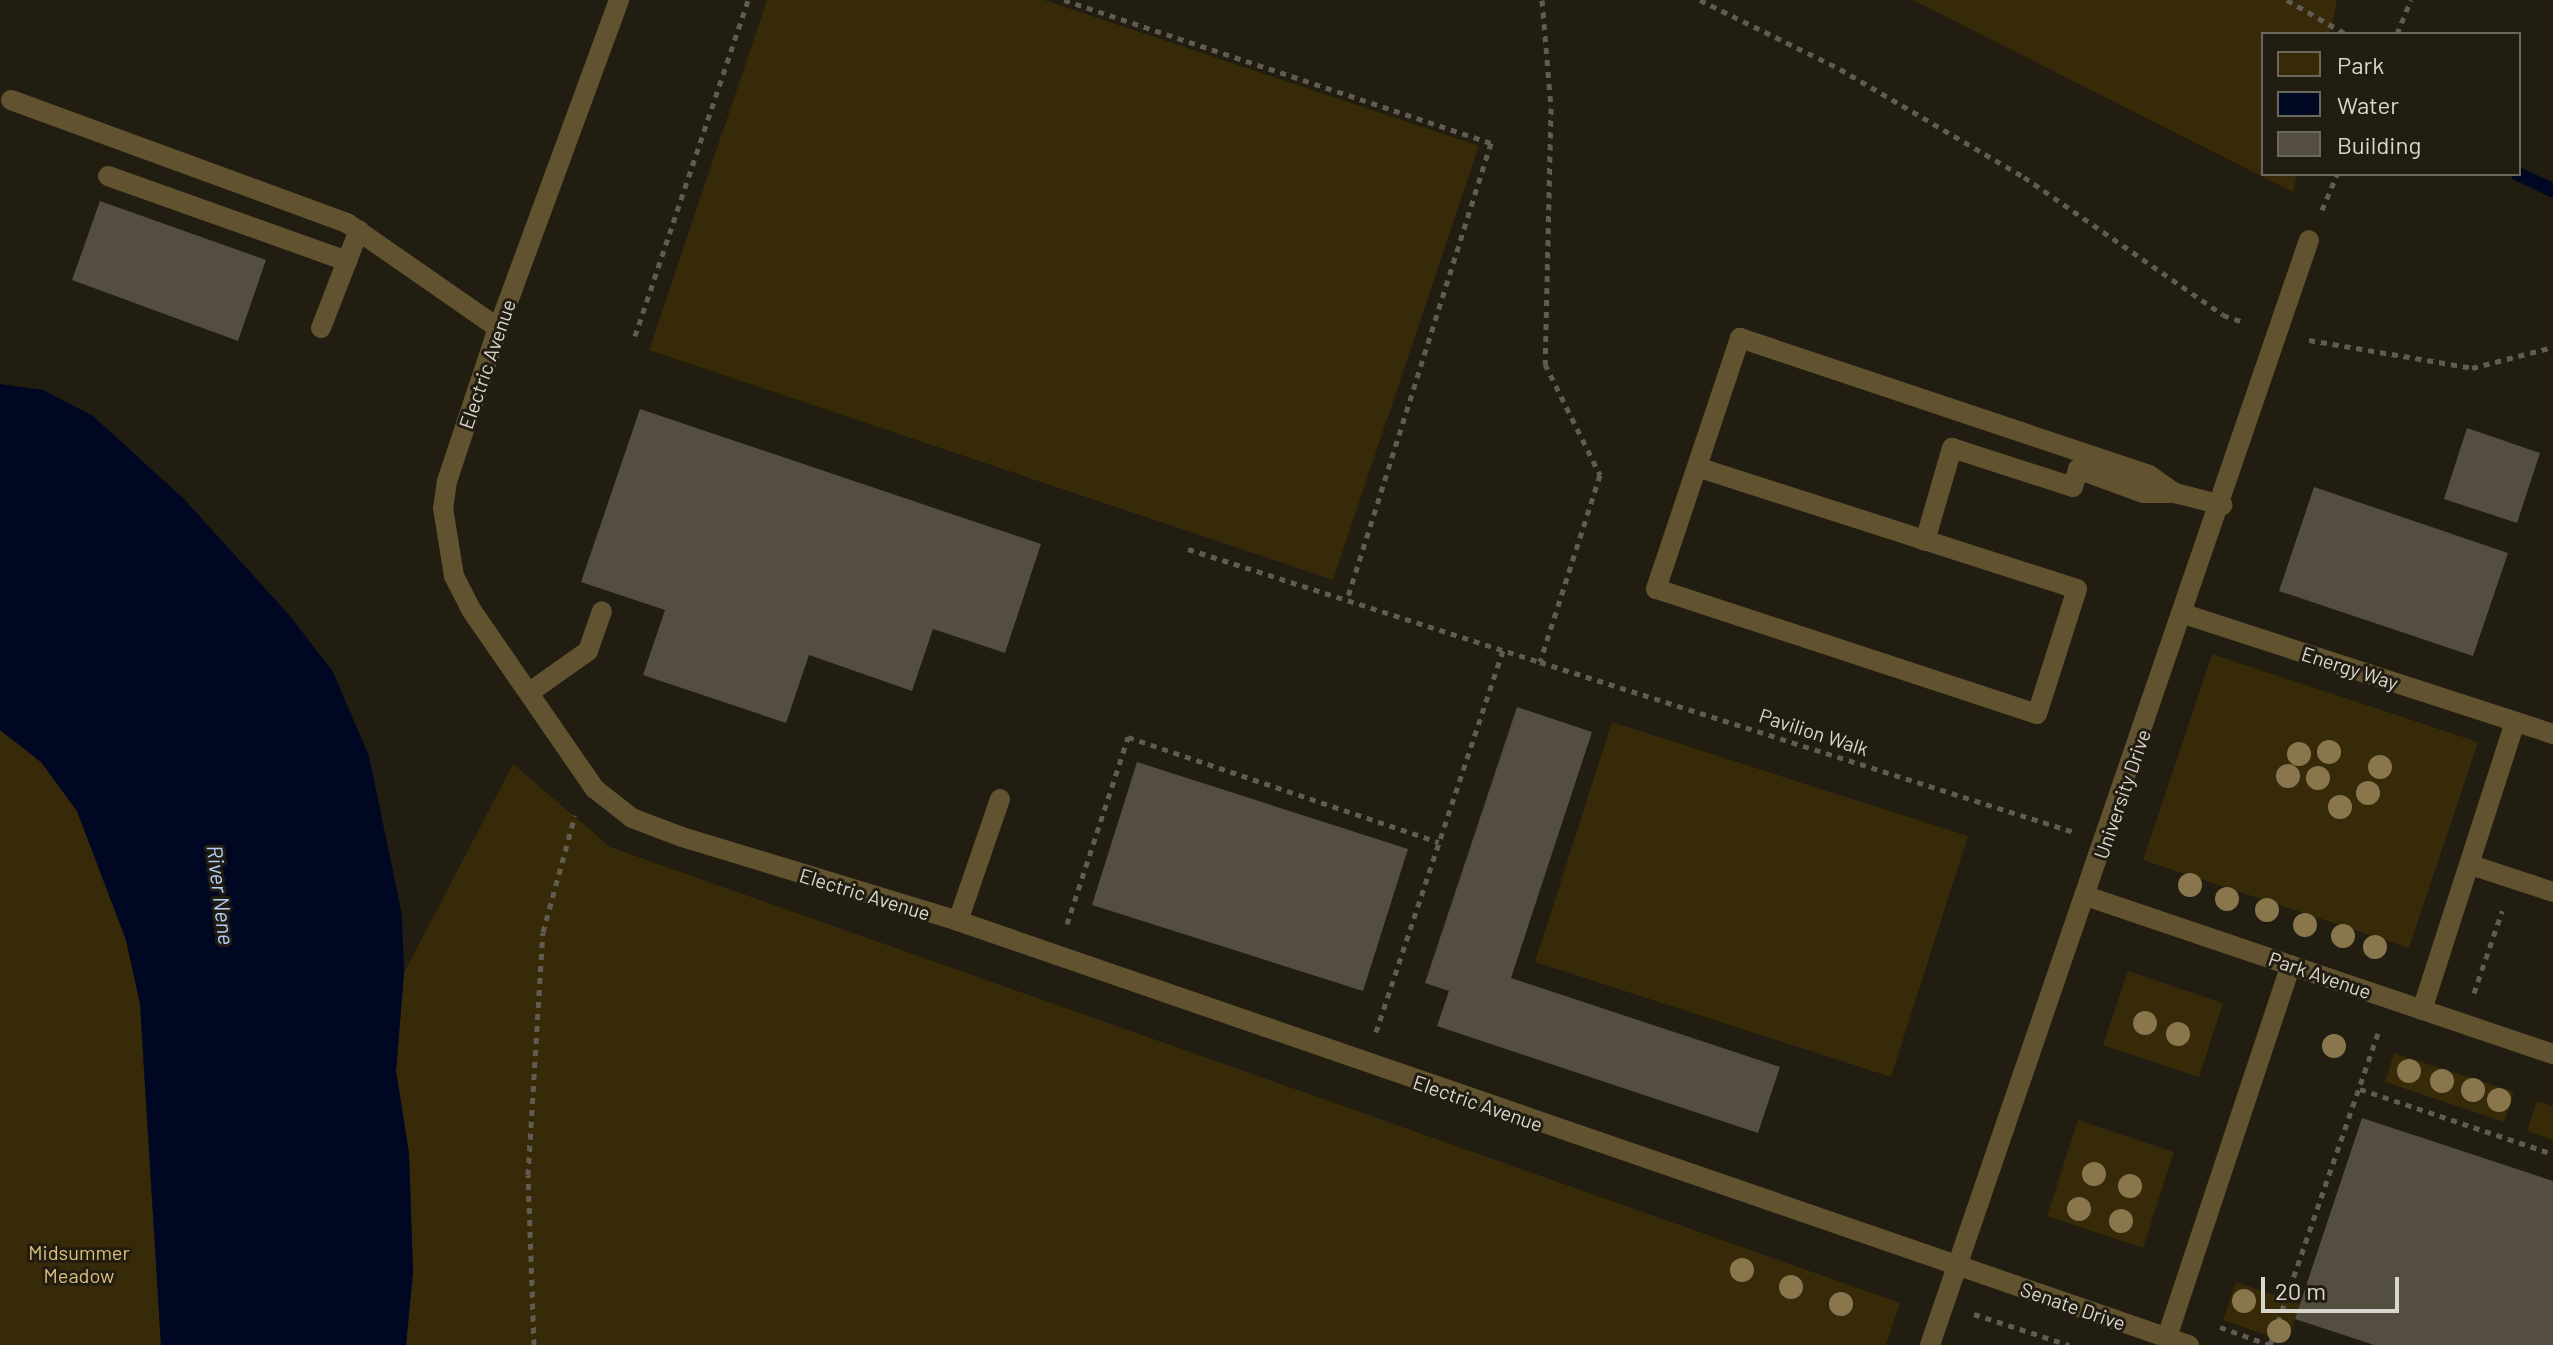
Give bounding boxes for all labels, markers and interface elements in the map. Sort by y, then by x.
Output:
legend [2261,32,2521,176]
text: Park [2337,50,2384,79]
text: Water [2337,90,2399,119]
text: Building [2337,130,2421,159]
street label: Electric Avenue [454,296,520,432]
street label: Energy Way [2299,641,2401,695]
street label: Pavilion Walk [1756,703,1872,761]
street label: University Drive [2089,726,2155,862]
water label: River Nene [202,844,240,946]
street label: Electric Avenue [797,863,933,925]
street label: Park Avenue [2266,946,2374,1004]
street label: Electric Avenue [1410,1070,1546,1136]
park label: Midsummer Meadow [28,1241,130,1288]
scale bar [2265,1261,2403,1311]
text: 20 m [2275,1276,2326,1305]
street label: Senate Drive [2017,1277,2129,1335]

